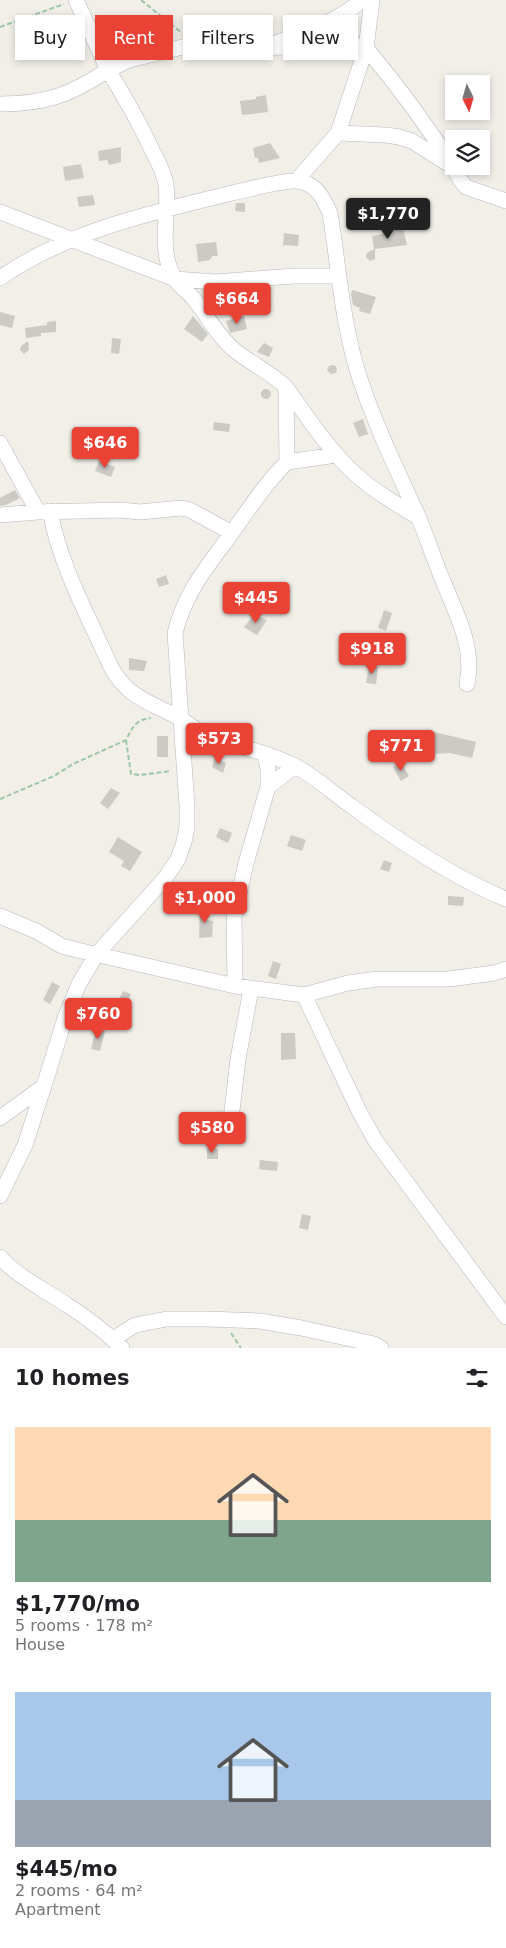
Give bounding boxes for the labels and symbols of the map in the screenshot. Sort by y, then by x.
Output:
north arrow [445,75,490,120]
pin: $1,770 [347,198,429,240]
pin: $664 [207,282,267,325]
pin: $646 [75,426,135,469]
pin: $445 [226,582,286,624]
pin: $918 [342,632,402,675]
pin: $573 [189,722,249,765]
pin: $771 [371,730,431,772]
pin: $1,000 [164,882,246,924]
pin: $760 [68,998,128,1040]
pin: $580 [182,1112,242,1154]

